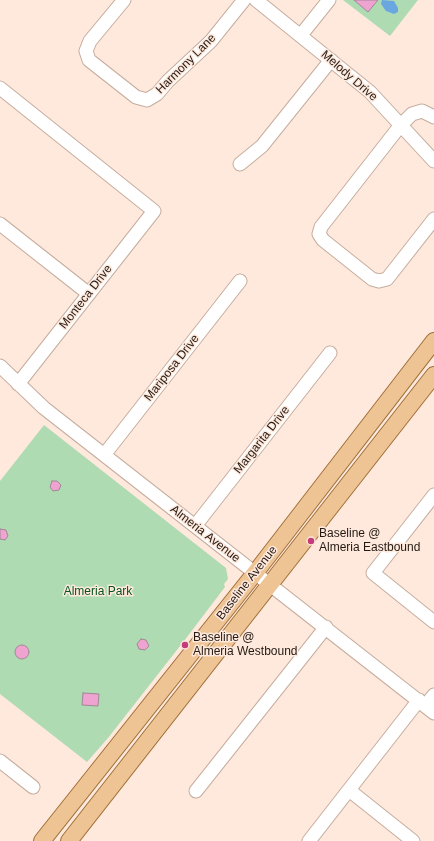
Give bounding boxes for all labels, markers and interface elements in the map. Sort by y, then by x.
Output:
street label: Harmony Lane [153,31,219,97]
street label: Melody Drive [318,48,380,104]
street label: Monteca Drive [57,262,115,332]
street label: Mariposa Drive [141,332,203,404]
street label: Margarita Drive [231,403,293,477]
street label: Almeria Avenue [167,502,243,566]
place label: Baseline @ Almeria Eastbound [319,527,420,555]
marker: Baseline @ Almeria Eastbound [306,536,316,546]
street label: Baseline Avenue [214,543,280,623]
park label: Almeria Park [64,585,132,599]
place label: Baseline @ Almeria Westbound [193,631,297,659]
marker: Baseline @ Almeria Westbound [180,640,190,650]

